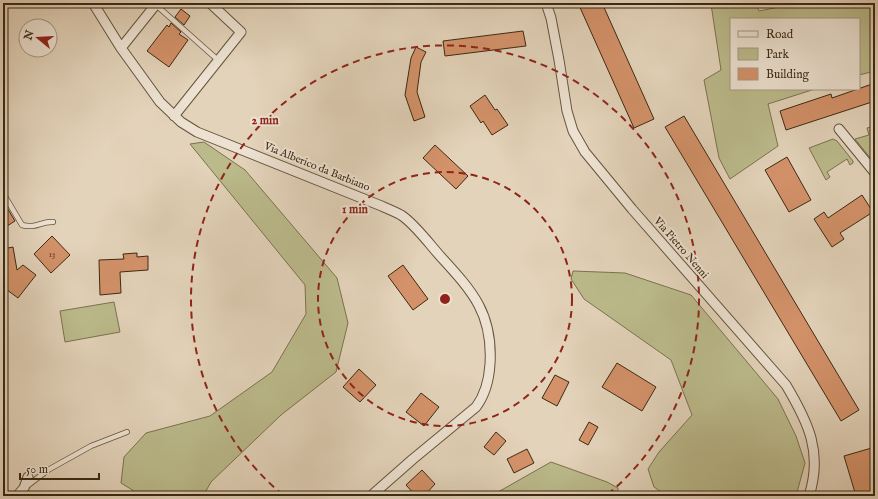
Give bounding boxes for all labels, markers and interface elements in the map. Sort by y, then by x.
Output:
north arrow [18,18,58,58]
legend [730,18,860,90]
text: Road [766,27,794,42]
text: N [21,28,38,43]
text: Park [766,47,789,62]
text: Building [766,67,810,82]
text: 2 min [251,113,279,128]
street label: Via Alberico da Barbiano [261,139,372,195]
text: 1 min [342,202,369,217]
street label: Via Pietro Nenni [650,214,711,282]
house number: 13 [49,249,55,260]
centre of rings [438,292,452,306]
scale bar [20,455,99,481]
text: 50 m [26,462,48,477]

